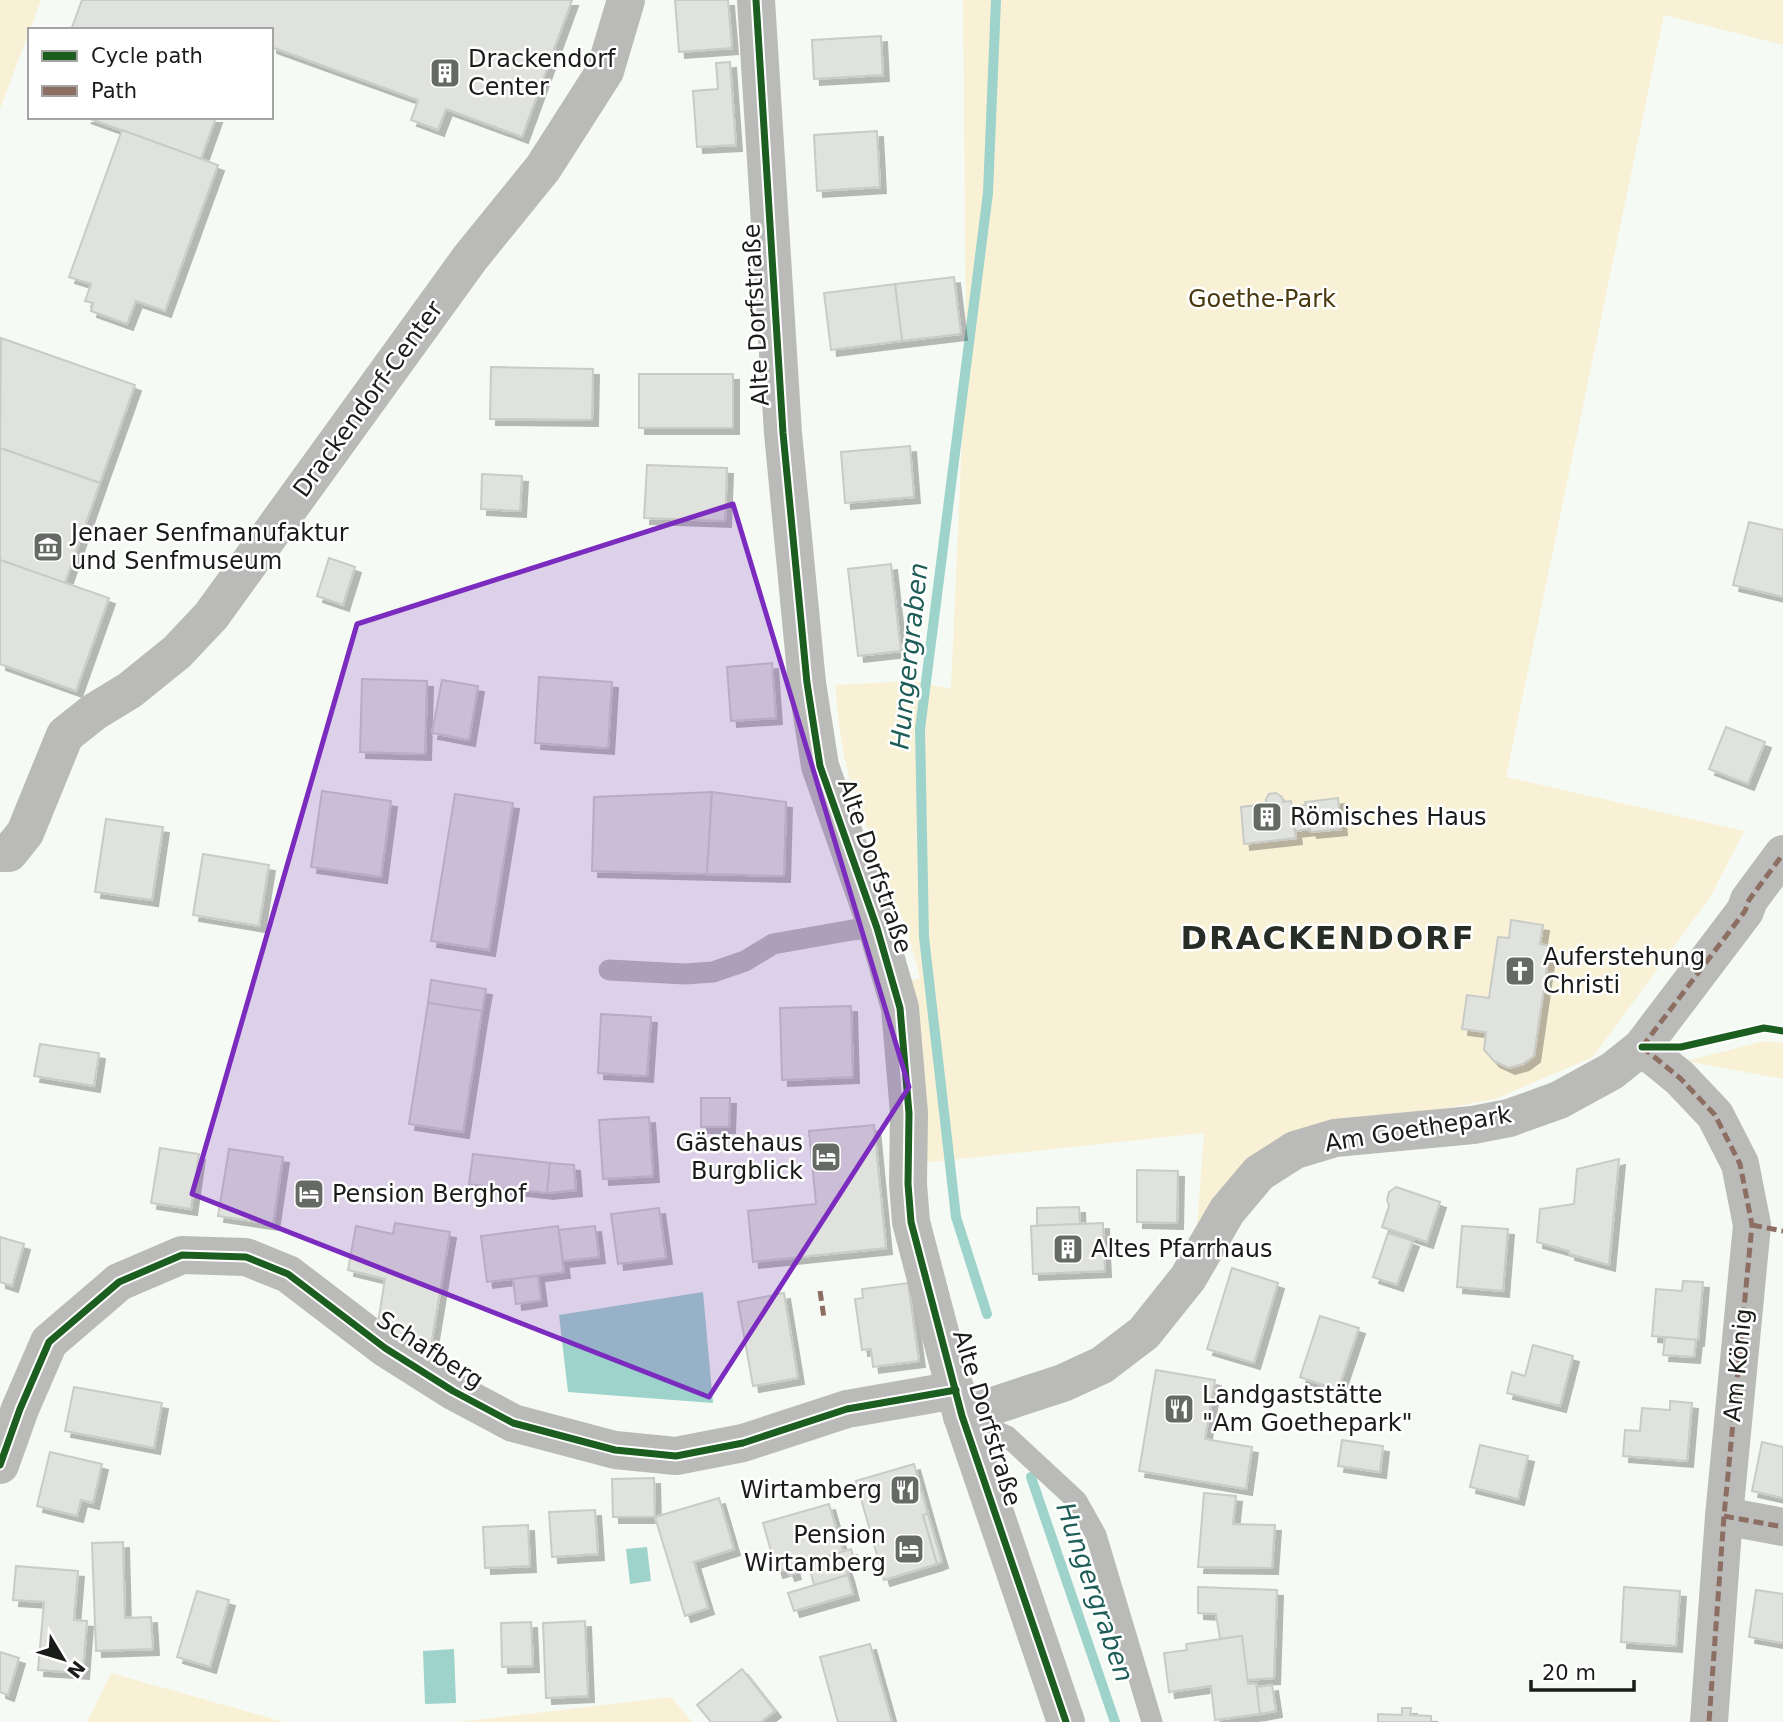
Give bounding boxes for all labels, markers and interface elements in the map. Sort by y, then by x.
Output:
legend [28,28,273,119]
text: Cycle path [91,44,203,68]
place label: Drackendorf Center [468,45,616,101]
building icon: Drackendorf Center [428,56,462,90]
text: Path [91,79,137,103]
street label: Alte Dorfstraße [737,223,775,407]
park label: Goethe-Park [1188,285,1336,313]
street label: Drackendorf-Center [287,295,449,503]
place label: Jenaer Senfmanufaktur und Senfmuseum [69,519,349,575]
museum icon: Jenaer Senfmanufaktur und Senfmuseum [31,530,65,564]
water label: Hungergraben [884,561,934,751]
street label: Alte Dorfstraße [832,775,918,957]
building icon: Römisches Haus [1250,800,1284,834]
place label: Römisches Haus [1290,803,1487,831]
district label: DRACKENDORF [1180,919,1476,957]
place label: Auferstehung Christi [1543,943,1705,999]
church icon: Auferstehung Christi [1503,954,1537,988]
street label: Am Goethepark [1323,1100,1513,1158]
place label: Gästehaus Burgblick [675,1129,803,1185]
hotel icon: Gästehaus Burgblick [809,1140,843,1174]
hotel icon: Pension Berghof [292,1177,326,1211]
place label: Pension Berghof [332,1180,527,1208]
building icon: Altes Pfarrhaus [1051,1232,1085,1266]
place label: Altes Pfarrhaus [1091,1235,1273,1263]
street label: Schafberg [371,1305,489,1395]
street label: Am König [1718,1307,1758,1423]
street label: Alte Dorfstraße [947,1327,1027,1509]
place label: Landgaststätte "Am Goethepark" [1202,1381,1413,1437]
restaurant icon: Landgaststätte "Am Goethepark" [1162,1392,1196,1426]
restaurant icon: Wirtamberg [888,1473,922,1507]
place label: Wirtamberg [740,1476,882,1504]
water label: Hungergraben [1050,1498,1140,1686]
place label: Pension Wirtamberg [744,1521,886,1577]
hotel icon: Pension Wirtamberg [892,1532,926,1566]
north arrow [28,1624,98,1694]
scale bar [1531,1648,1634,1692]
text: N [63,1656,90,1683]
text: 20 m [1542,1661,1596,1685]

